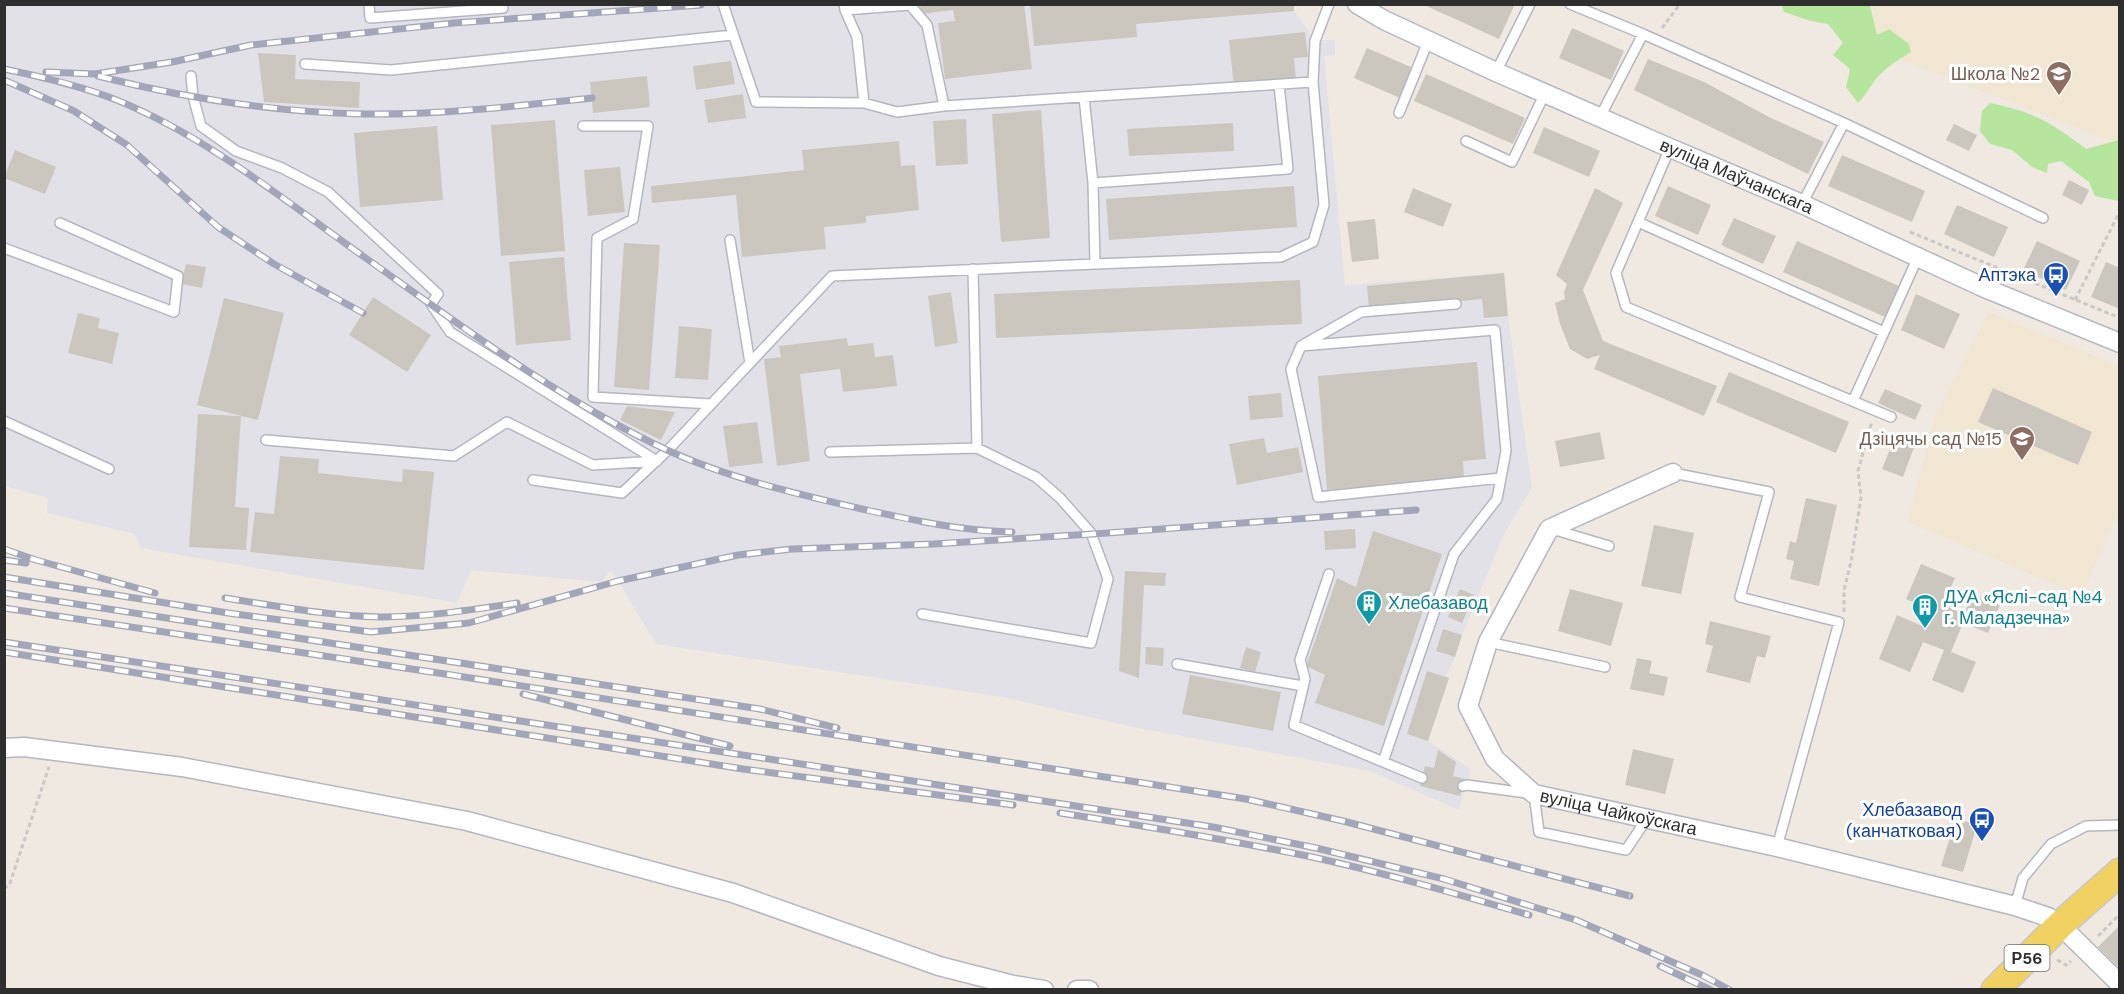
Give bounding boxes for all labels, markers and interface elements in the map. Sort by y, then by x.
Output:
school or university icon: Школа №2 [2044,59,2074,97]
place label: Школа №2 [1951,62,2040,86]
street label: вуліца Маўчанскага [1656,133,1818,220]
bus stop icon: Аптэка [2041,260,2071,298]
place label: Аптэка [1979,263,2037,287]
school or university icon: Дзіцячы сад №15 [2007,424,2037,462]
place label: Дзіцячы сад №15 [1860,427,2002,451]
place label: ДУА «Яслі-сад №4 г. Маладзечна» [1944,585,2102,630]
building icon: Хлебазавод [1354,588,1384,626]
place label: Хлебазавод [1388,591,1488,615]
building icon: ДУА «Яслі-сад №4 г. Маладзечна» [1910,592,1940,630]
street label: вуліца Чайкоўскага [1538,784,1700,841]
place label: Хлебазавод (канчатковая) [1846,798,1962,843]
bus stop icon: Хлебазавод (канчатковая) [1967,805,1997,843]
road number: Р56 [2004,945,2050,971]

